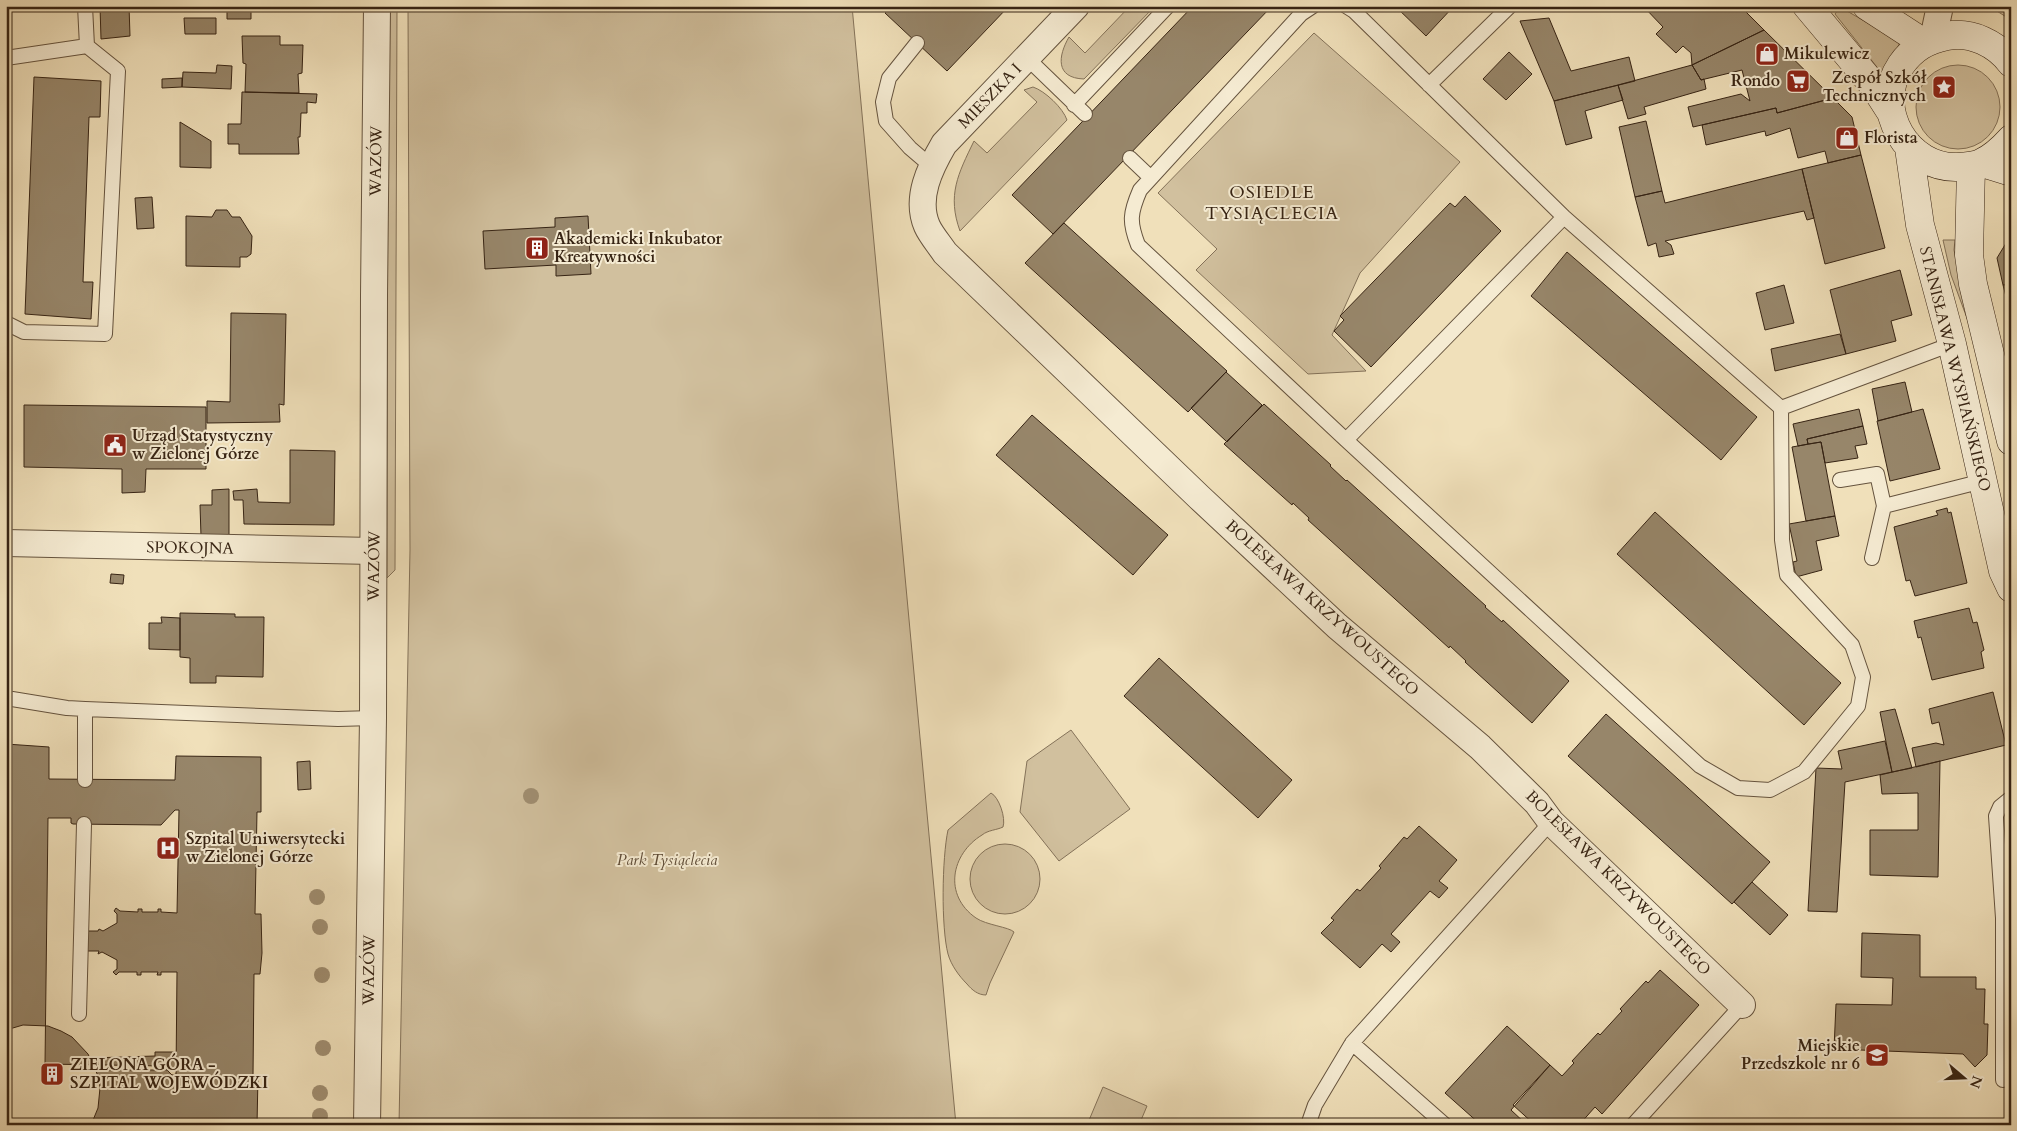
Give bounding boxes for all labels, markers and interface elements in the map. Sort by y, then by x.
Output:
shop icon: Mikulewicz [1754,41,1780,67]
place label: Mikulewicz [1784,43,1870,65]
street label: MIESZKA I [953,59,1027,133]
place label: Zespół Szkół Technicznych [1823,67,1927,107]
supermarket icon: Rondo [1785,68,1811,94]
place label: Rondo [1731,70,1780,92]
place icon: Zespół Szkół Technicznych [1931,74,1957,100]
street label: WAZÓW [364,125,388,197]
shop icon: Florista [1834,125,1860,151]
place label: Florista [1864,127,1918,149]
district label: OSIEDLE TYSIĄCLECIA [1205,180,1339,226]
place label: Akademicki Inkubator Kreatywności [554,228,723,268]
building icon: Akademicki Inkubator Kreatywności [524,235,550,261]
street label: STANISŁAWA WYSPIAŃSKIEGO [1914,244,1996,494]
place label: Urząd Statystyczny w Zielonej Górze [132,425,273,465]
public building icon: Urząd Statystyczny w Zielonej Górze [102,432,128,458]
street label: BOLESŁAWA KRZYWOUSTEGO [1220,515,1424,701]
street label: WAZÓW [362,530,386,602]
street label: SPOKOJNA [146,536,235,560]
street label: BOLESŁAWA KRZYWOUSTEGO [1521,786,1715,980]
place label: Szpital Uniwersytecki w Zielonej Górze [186,828,345,868]
hospital icon: Szpital Uniwersytecki w Zielonej Górze [155,835,181,861]
park label: Park Tysiąclecia [617,849,717,871]
street label: WAZÓW [357,934,381,1006]
place label: Miejskie Przedszkole nr 6 [1741,1035,1860,1075]
school or university icon: Miejskie Przedszkole nr 6 [1864,1042,1890,1068]
place label: ZIELONA GÓRA - SZPITAL WOJEWÓDZKI [70,1053,268,1094]
north arrow [1940,1054,1990,1104]
building icon: ZIELONA GÓRA - SZPITAL WOJEWÓDZKI [39,1061,65,1087]
text: N [1965,1073,1987,1091]

